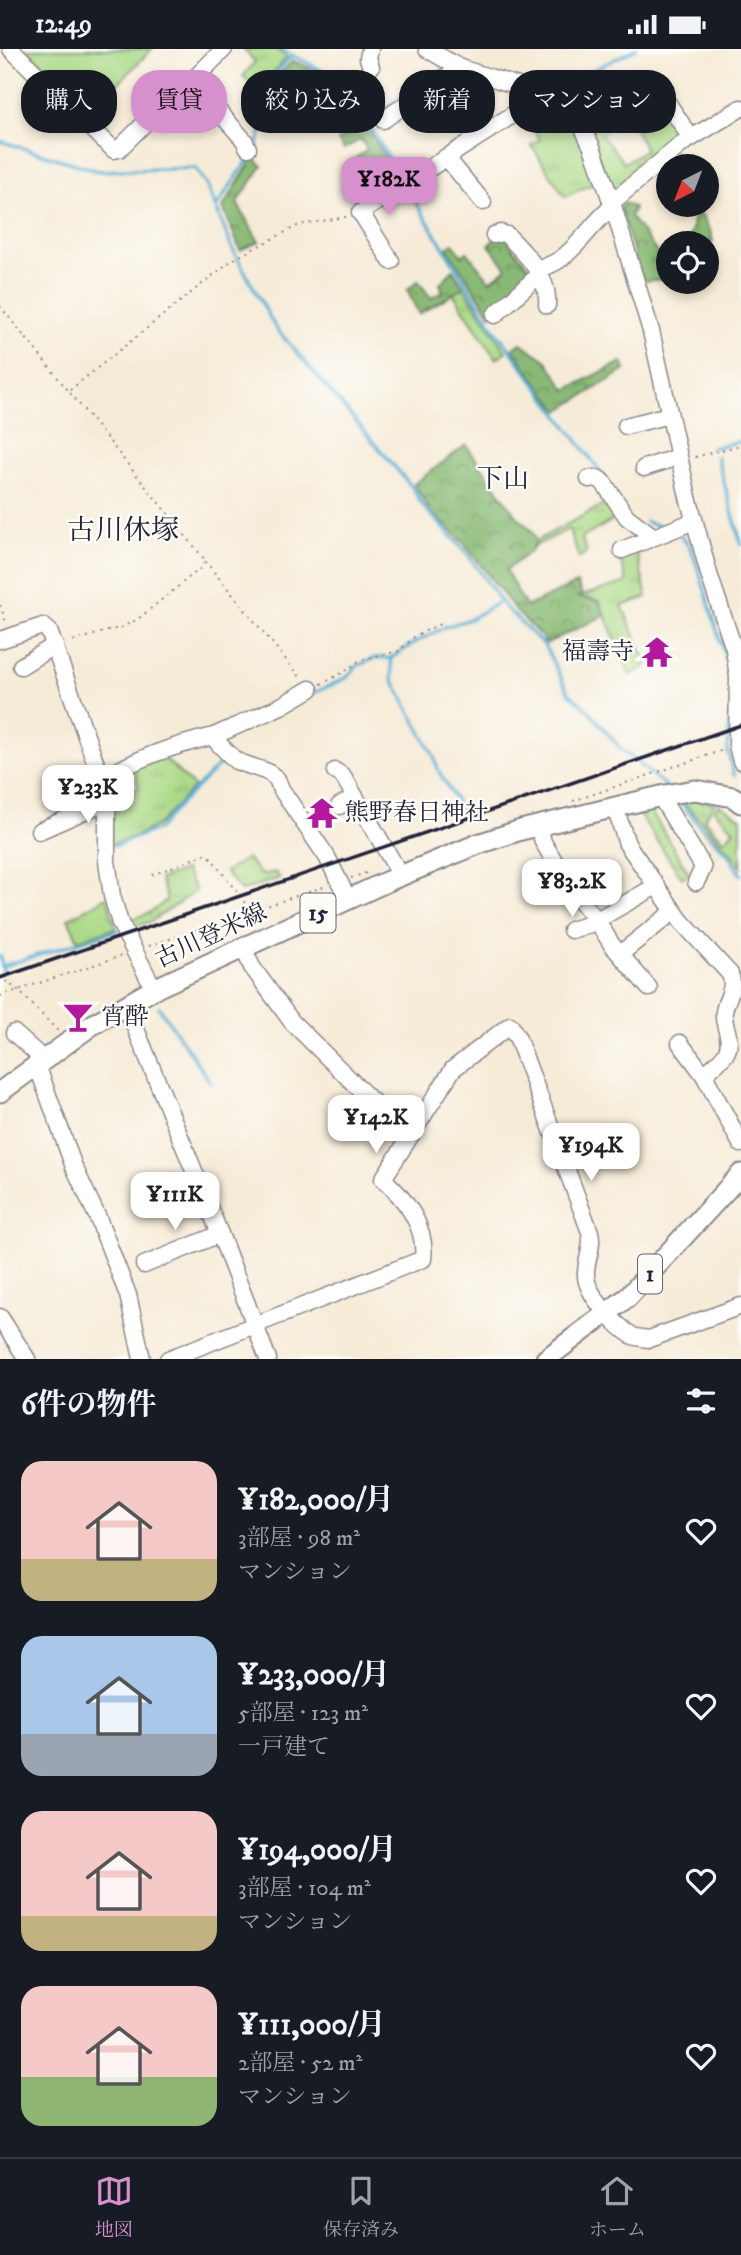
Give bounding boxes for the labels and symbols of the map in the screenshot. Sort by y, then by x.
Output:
north arrow [656,154,719,217]
pin: ¥182K [340,157,438,217]
district label: 下山 [477,463,529,496]
district label: 古川休塚 [67,513,179,548]
temple icon: 福壽寺 [640,635,674,669]
place label: 福壽寺 [562,637,634,667]
pin: ¥233K [39,765,137,825]
temple icon: 熊野春日神社 [305,796,339,830]
place label: 熊野春日神社 [345,798,489,828]
pin: ¥83.2K [515,859,629,919]
road number: 15 [300,893,336,933]
street label: 古川登米線 [150,897,272,975]
bar icon: 宵酔 [61,1000,95,1034]
place label: 宵酔 [101,1002,149,1032]
pin: ¥142K [327,1095,425,1155]
pin: ¥194K [542,1123,640,1183]
pin: ¥111K [126,1173,224,1232]
road number: 1 [638,1255,662,1293]

